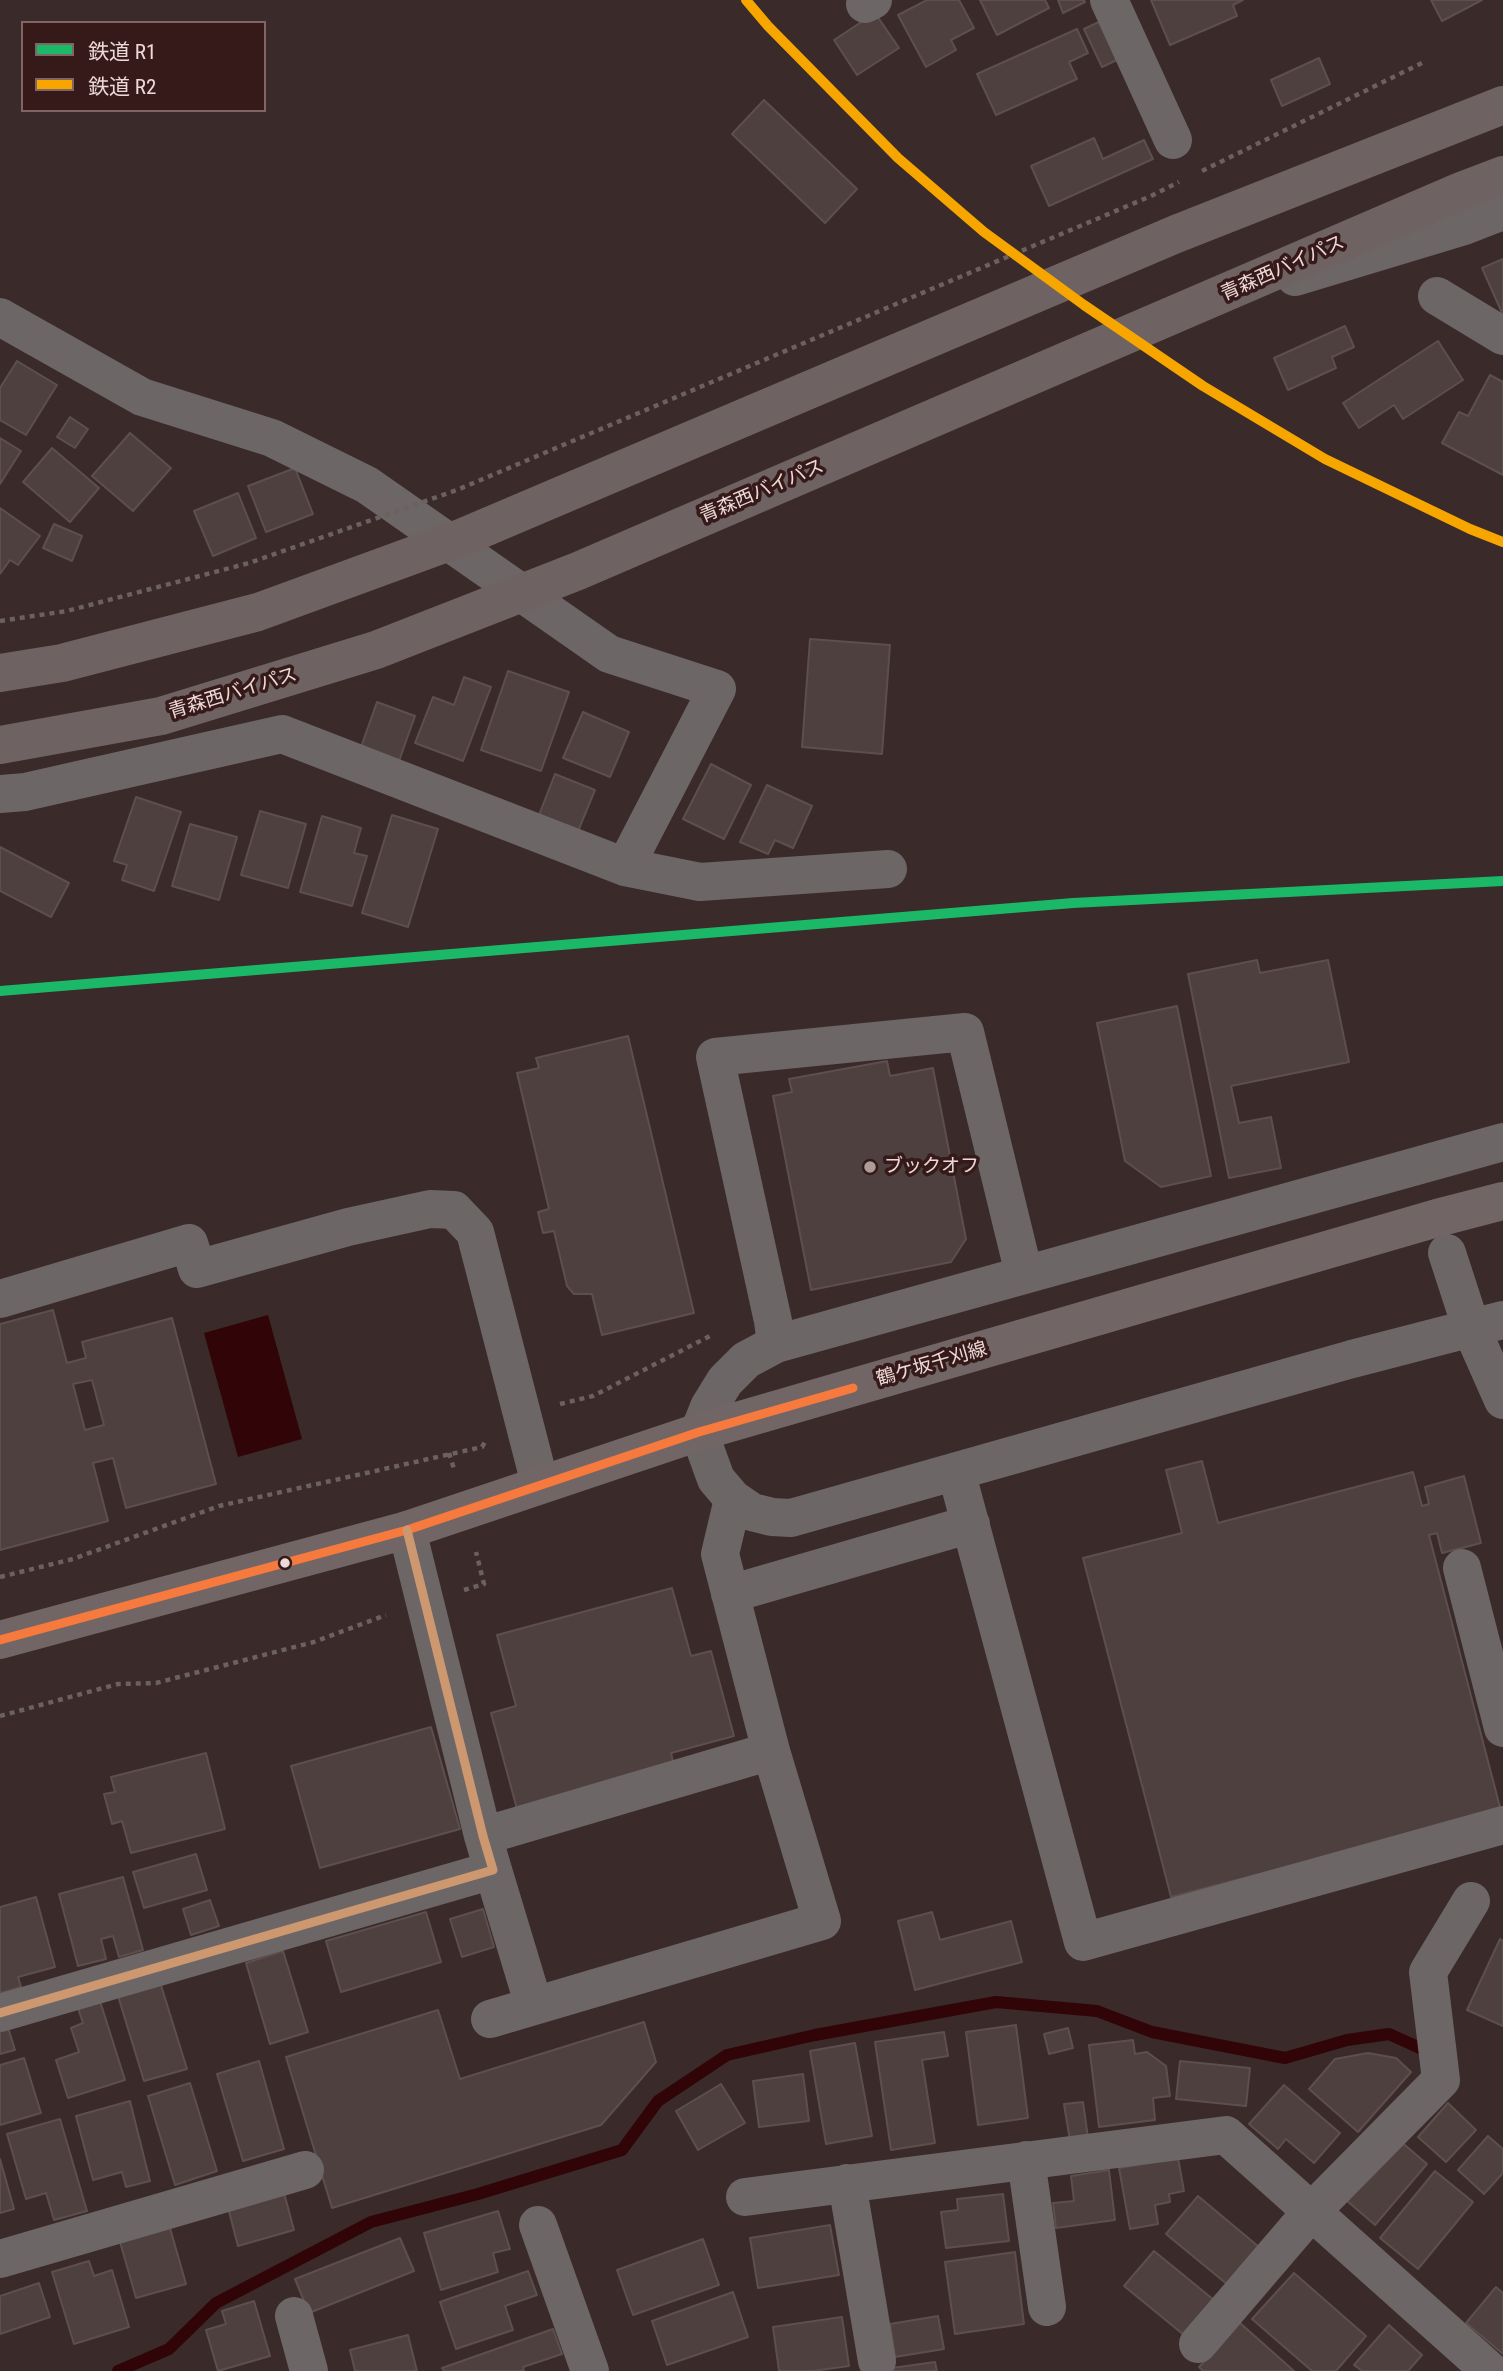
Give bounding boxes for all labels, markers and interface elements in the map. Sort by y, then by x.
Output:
legend [21,21,266,112]
text: 鉄道 R1 [88,40,156,64]
text: 鉄道 R2 [88,75,156,99]
street label: 青森西バイパス [1218,232,1348,306]
street label: 青森西バイパス [696,456,828,528]
street label: 青森西バイパス [166,664,300,724]
place label: ブックオフ [884,1156,979,1178]
marker: ブックオフ [862,1159,878,1175]
street label: 鶴ケ坂千刈線 [874,1338,990,1392]
unlabelled marker [278,1556,292,1570]

